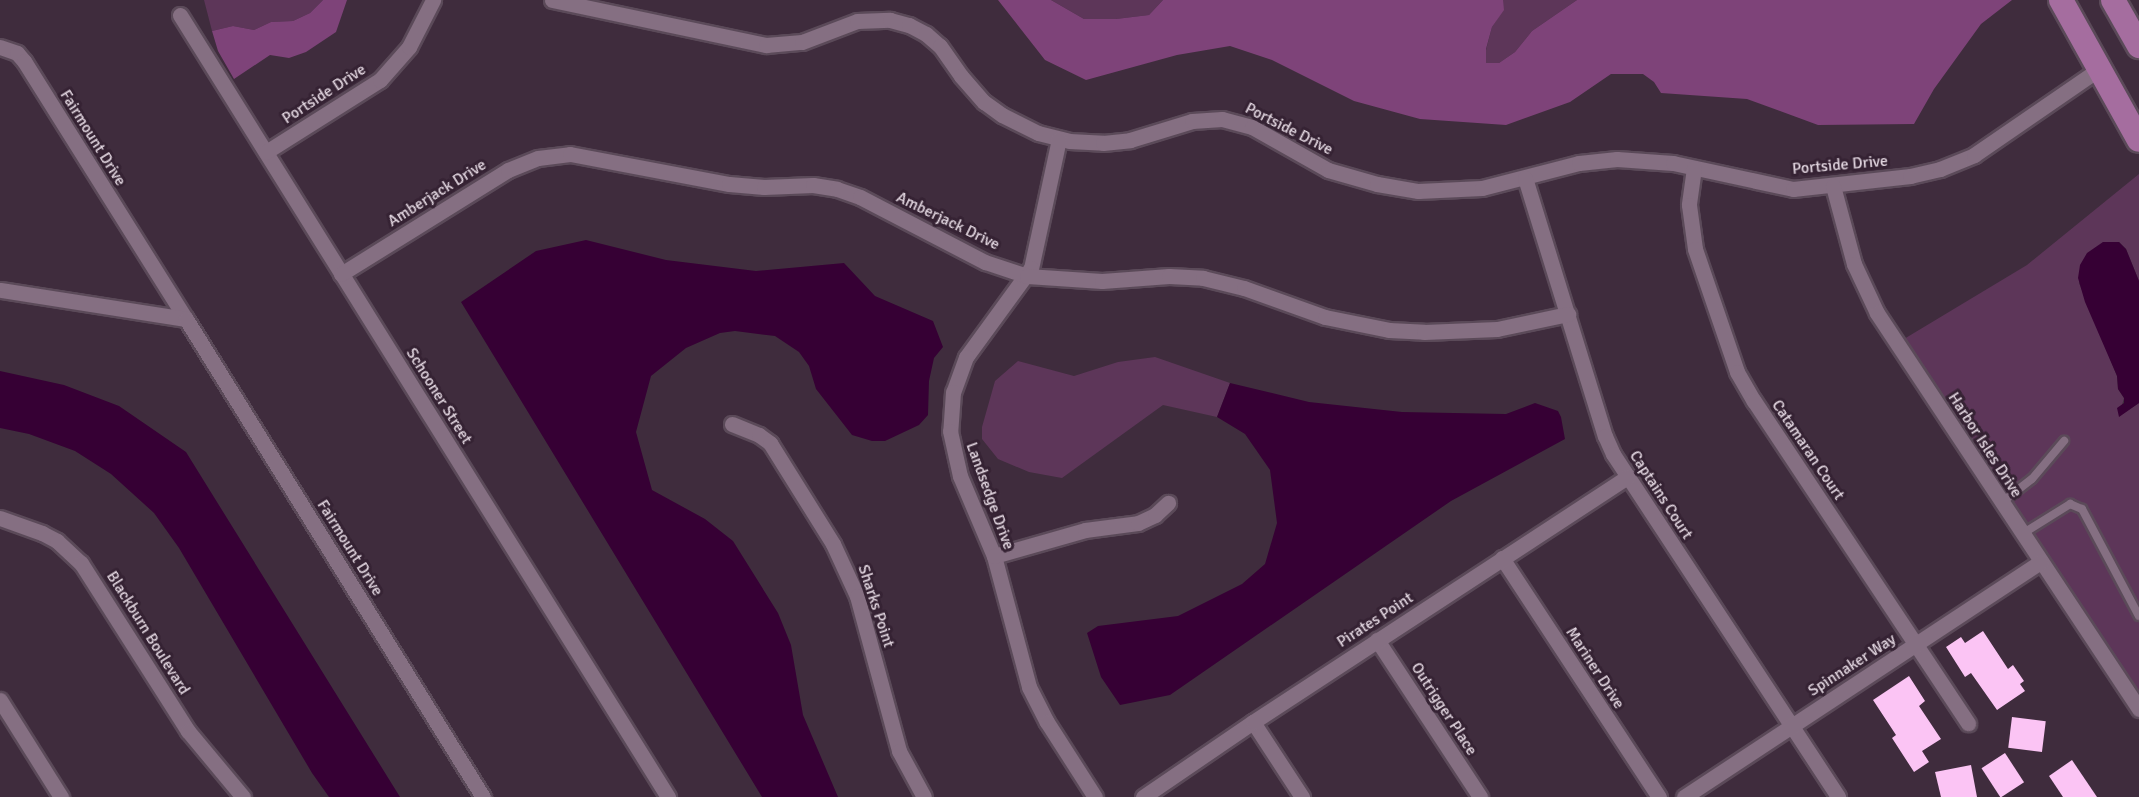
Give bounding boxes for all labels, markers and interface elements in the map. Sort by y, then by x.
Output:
street label: Portside Drive [279,60,369,128]
street label: Fairmount Drive [56,86,130,190]
street label: Portside Drive [1242,99,1336,159]
street label: Portside Drive [1791,151,1889,179]
street label: Amberjack Drive [384,155,490,231]
street label: Amberjack Drive [893,188,1003,254]
street label: Schooner Street [402,344,476,448]
street label: Harbor Isles Drive [1944,389,2026,501]
street label: Catamaran Court [1767,396,1849,504]
street label: Landsedge Drive [962,440,1018,552]
street label: Captains Court [1625,447,1697,543]
street label: Fairmount Drive [313,496,387,600]
street label: Sharks Point [854,562,898,650]
street label: Blackburn Boulevard [102,568,194,698]
street label: Pirates Point [1333,588,1417,652]
street label: Mariner Drive [1561,624,1629,712]
street label: Spinnaker Way [1805,629,1899,701]
street label: Outrigger Place [1407,659,1481,759]

